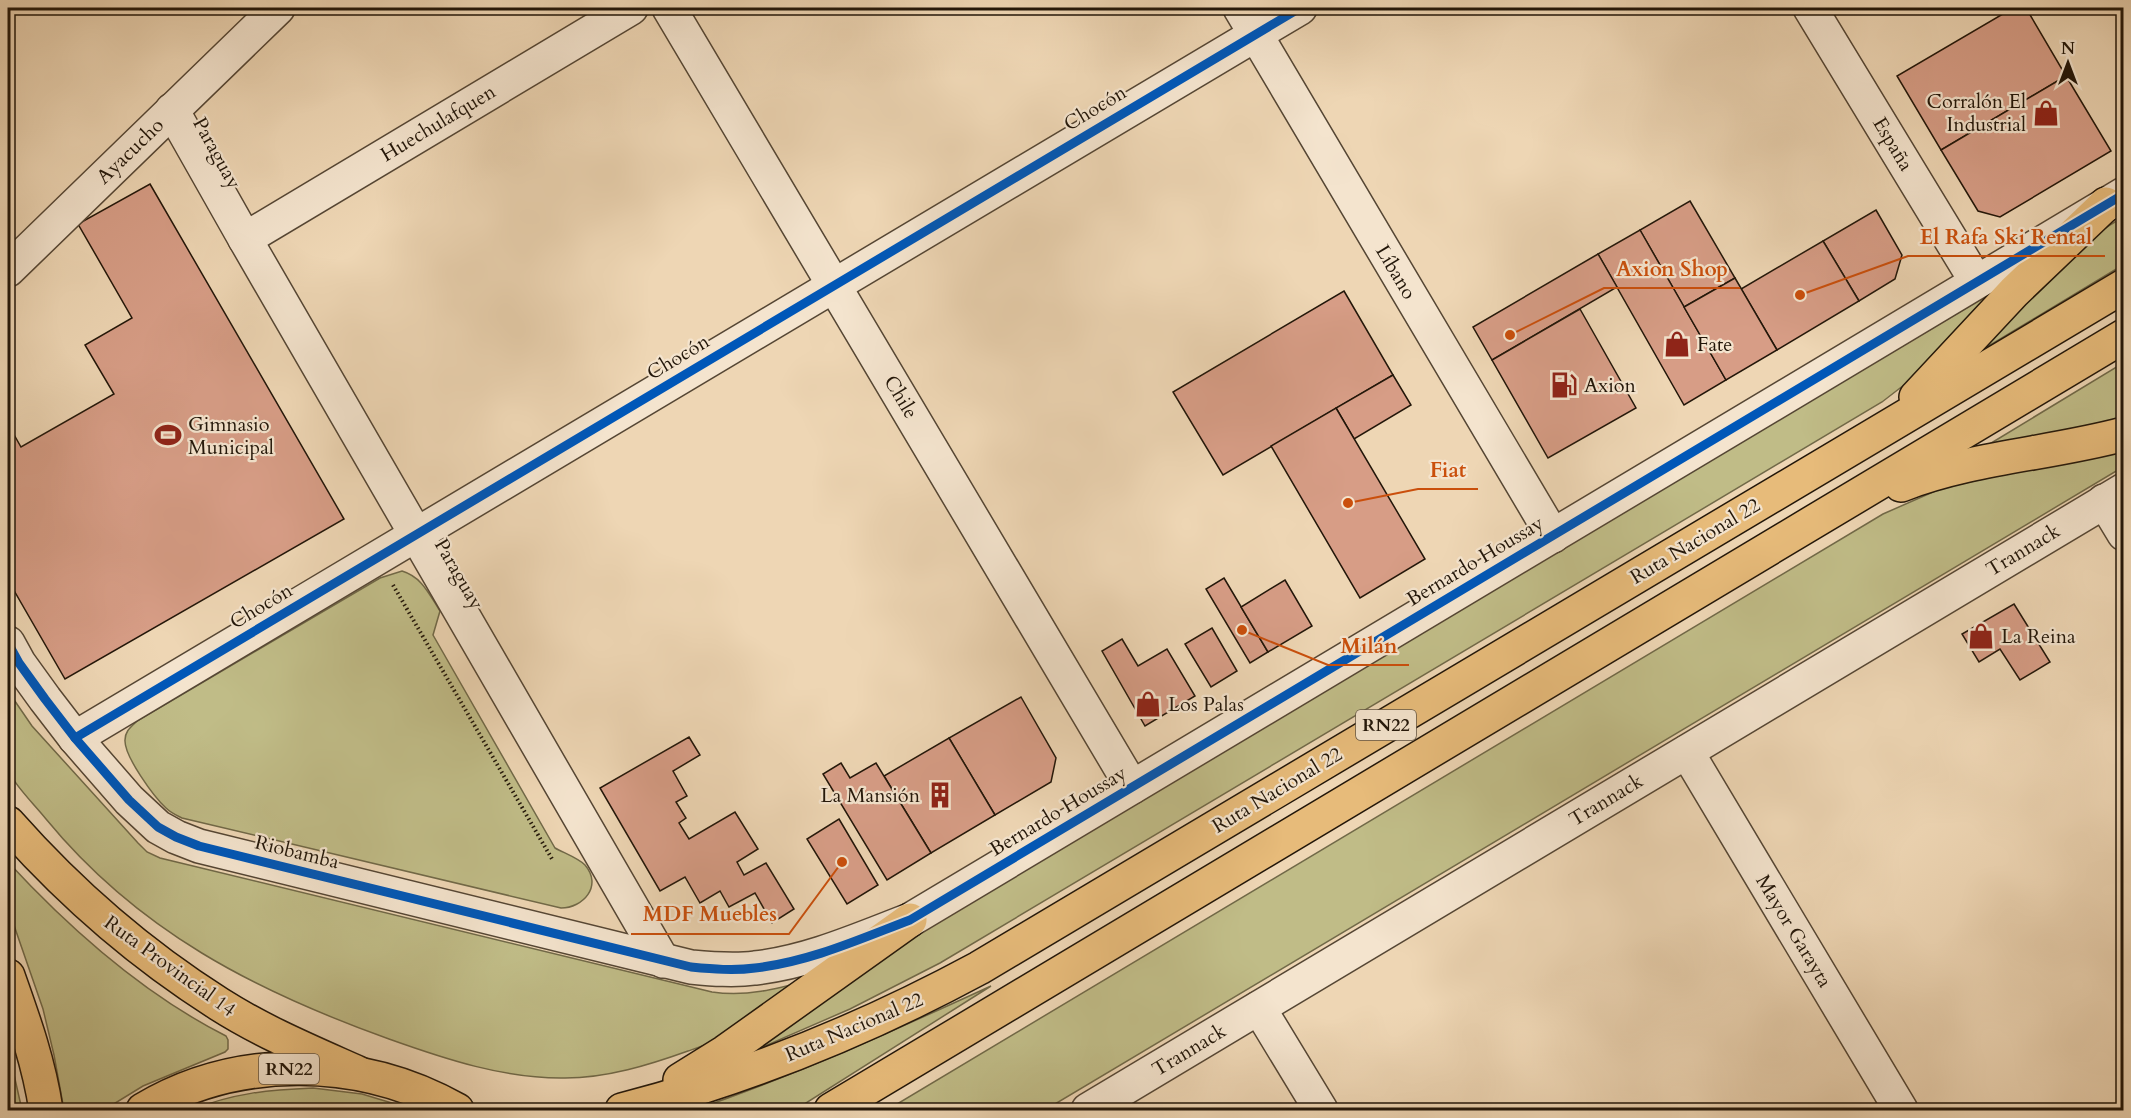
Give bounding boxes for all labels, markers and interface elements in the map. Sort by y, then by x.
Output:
north arrow [2038,33,2098,93]
text: N [2061,38,2075,60]
street label: Huechulafquen [375,78,501,168]
street label: Chocón [1059,78,1132,137]
place label: Corralón El Industrial [1927,88,2026,138]
shop icon: Corralón El Industrial [2031,98,2061,128]
street label: Ayacucho [90,112,170,190]
street label: Paraguay [186,112,248,194]
street label: España [1866,112,1920,176]
callout: El Rafa Ski Rental [1908,217,2105,256]
text: El Rafa Ski Rental [1920,223,2092,252]
street label: Líbano [1369,240,1423,305]
callout: Axion Shop [1604,249,1740,288]
text: Axion Shop [1616,255,1728,284]
street label: Chocón [642,327,715,386]
shop icon: Fate [1662,329,1692,359]
place label: Fate [1697,331,1732,358]
street label: Chile [878,370,924,424]
fuel station icon: Axion [1549,370,1579,400]
place label: Axion [1584,372,1637,399]
place label: Gimnasio Municipal [188,411,274,461]
sports icon: Gimnasio Municipal [153,420,183,450]
callout: Fiat [1418,450,1478,489]
text: Fiat [1430,456,1467,485]
street label: Ruta Nacional 22 [1625,491,1765,591]
street label: Bernardo Houssay [1402,509,1549,613]
street label: Trannack [1981,517,2065,583]
street label: Paraguay [428,534,490,615]
street label: Chocón [225,576,298,635]
shop icon: La Reina [1966,621,1996,651]
place label: La Reina [2001,623,2076,650]
callout: Milán [1328,626,1409,665]
text: Milán [1340,632,1398,661]
shop icon: Los Palas [1133,689,1163,719]
place label: Los Palas [1168,691,1244,718]
road number: RN22 [1356,710,1416,740]
street label: Ruta Nacional 22 [1207,740,1347,840]
street label: Bernardo Houssay [985,759,1132,863]
street label: Trannack [1564,767,1648,833]
building icon: La Mansión [925,780,955,810]
place label: La Mansión [821,782,921,809]
street label: Riobamba [252,829,342,876]
street label: Mayor Garayta [1750,869,1839,993]
callout: MDF Muebles [631,895,789,934]
text: MDF Muebles [643,900,777,929]
street label: Ruta Provincial 14 [99,909,241,1023]
street label: Ruta Nacional 22 [781,986,927,1068]
street label: Trannack [1147,1017,1231,1083]
road number: RN22 [259,1054,319,1084]

